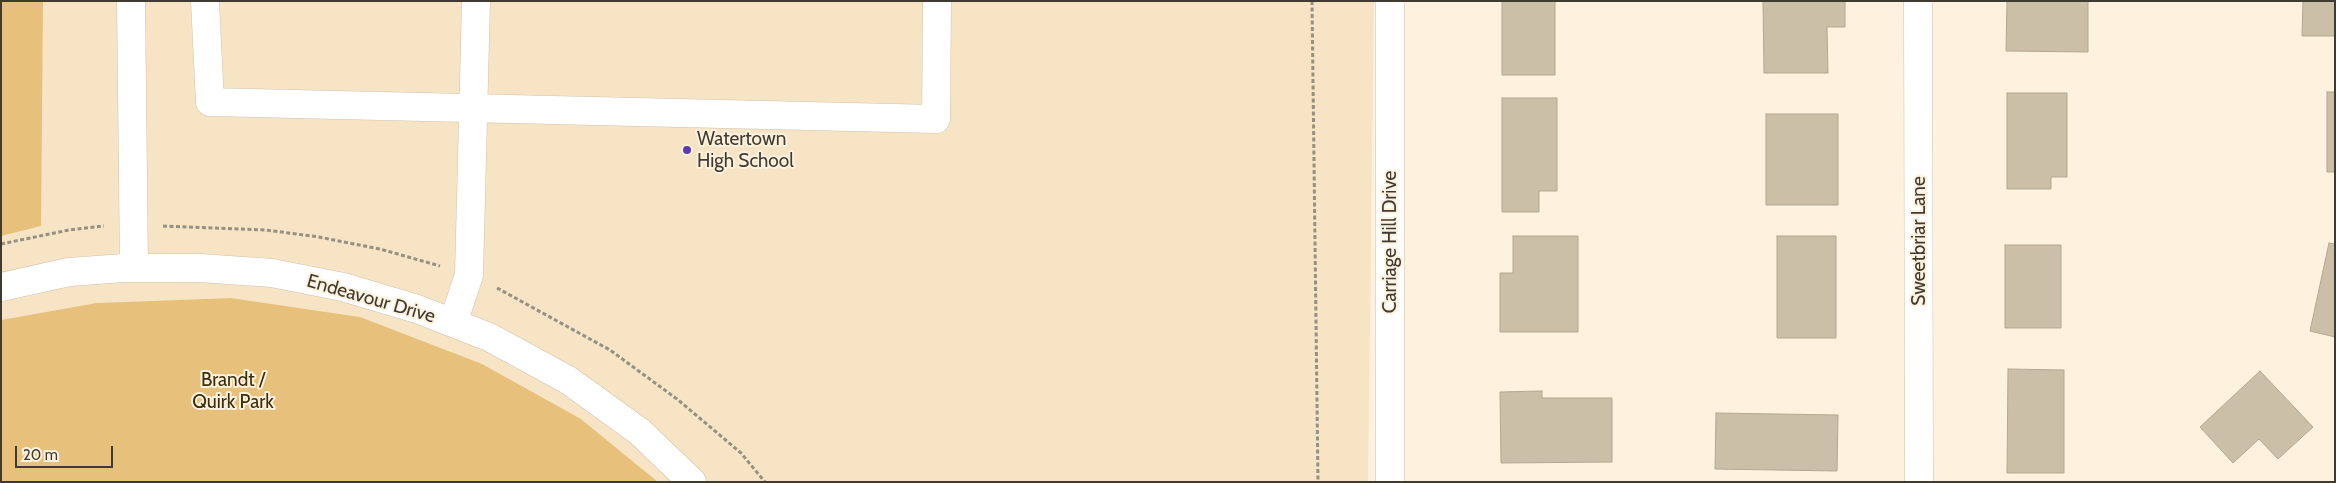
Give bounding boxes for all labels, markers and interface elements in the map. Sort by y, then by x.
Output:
place label: Watertown High School [697,128,794,172]
marker: Watertown High School [681,144,693,156]
street label: Carriage Hill Drive [1379,171,1401,313]
street label: Sweetbriar Lane [1908,176,1930,306]
street label: Endeavour Drive [304,270,438,328]
park label: Brandt / Quirk Park [192,369,274,413]
scale bar [18,436,115,468]
text: 20 m [23,446,58,464]

